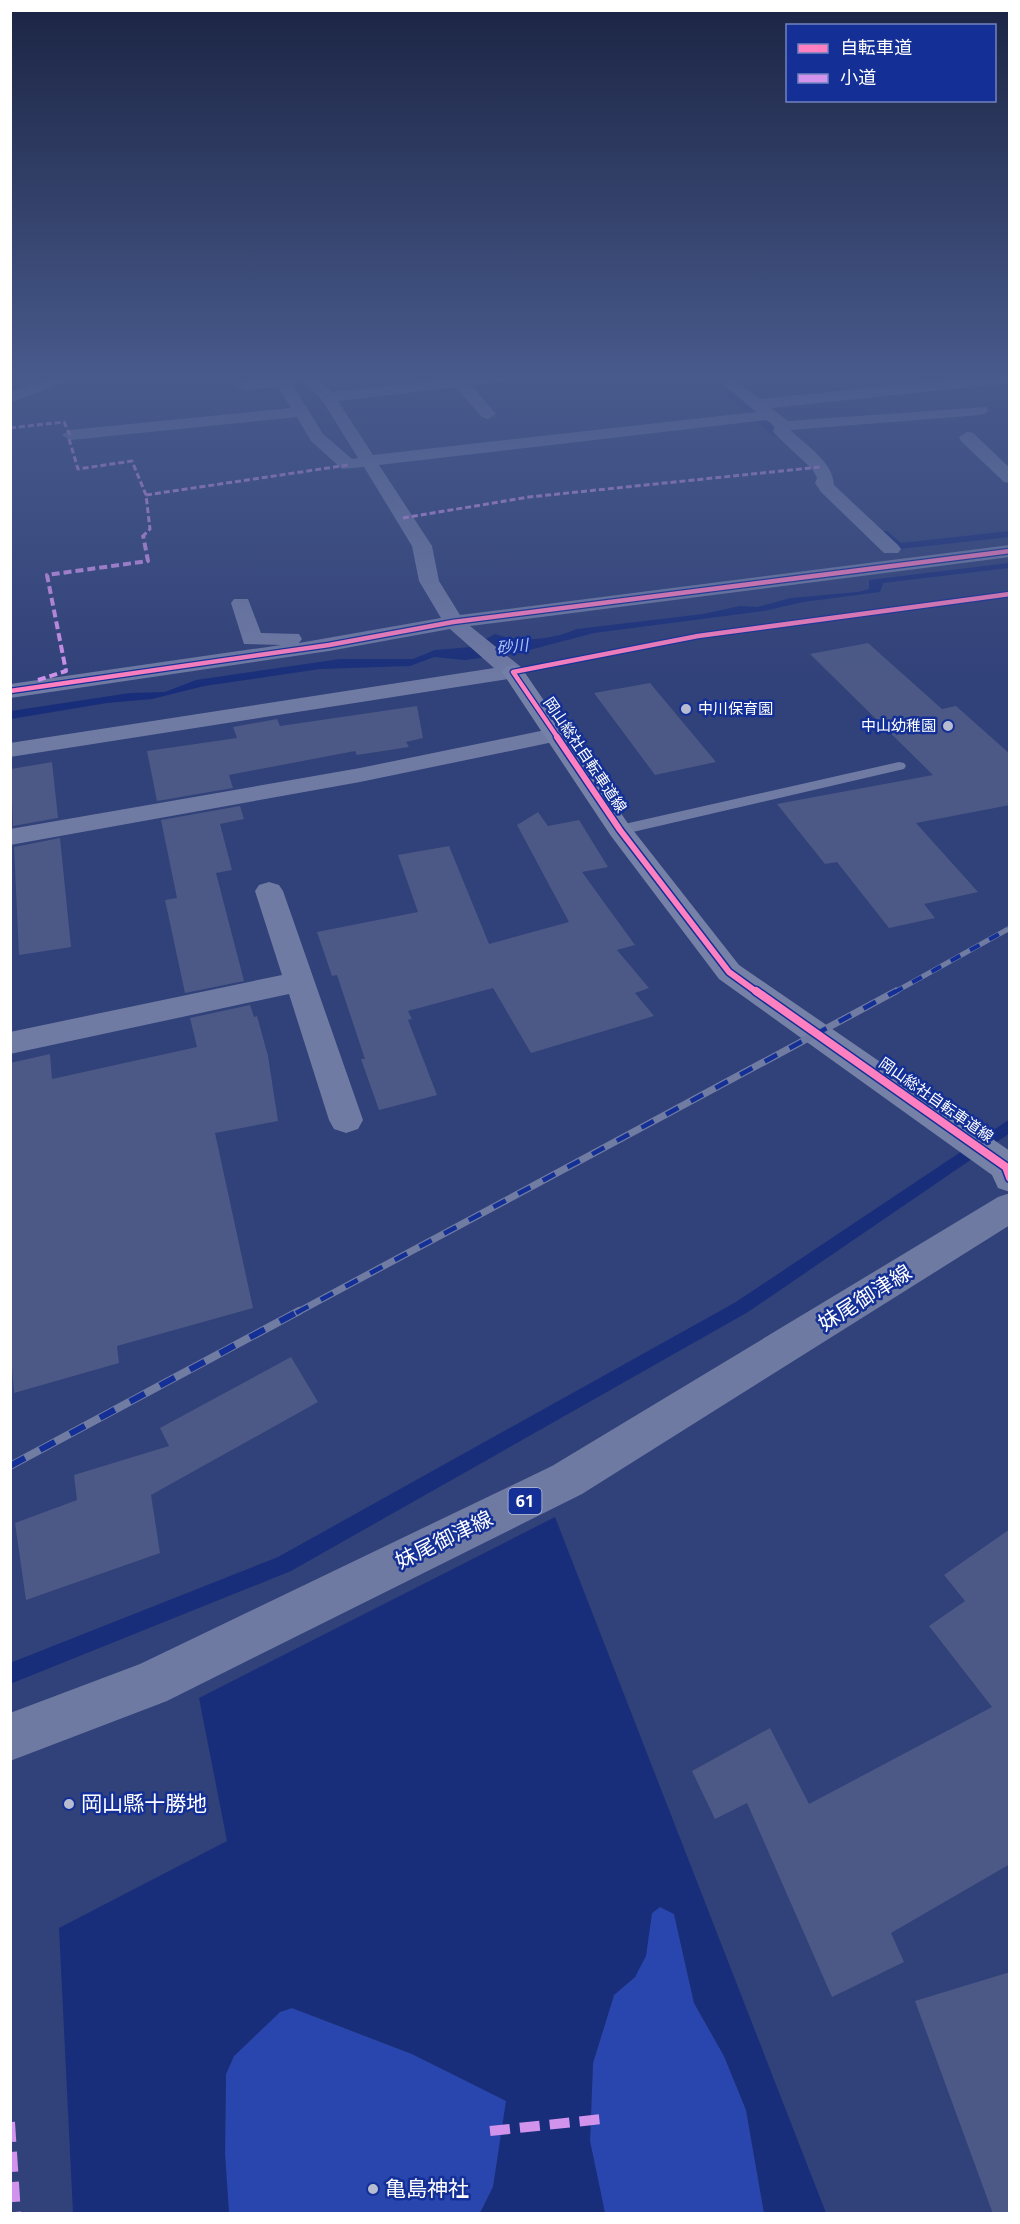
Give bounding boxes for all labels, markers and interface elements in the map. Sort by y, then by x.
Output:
legend [786,24,996,102]
text: 自転車道 [840,35,912,59]
text: 小道 [840,65,876,89]
water label: 砂川 [495,633,531,659]
street label: 岡山総社自転車道線 [540,693,632,816]
place label: 中川保育園 [698,698,773,718]
marker: 中川保育園 [679,702,693,716]
place label: 中山幼稚園 [861,715,936,735]
marker: 中山幼稚園 [941,719,955,733]
street label: 岡山総社自転車道線 [876,1052,998,1146]
street label: 妹尾御津線 [813,1257,916,1337]
road number: 61 [508,1488,542,1514]
street label: 妹尾御津線 [390,1504,497,1575]
place label: 岡山縣十勝地 [81,1789,207,1817]
marker: 岡山縣十勝地 [62,1797,76,1811]
place label: 亀島神社 [385,2174,469,2202]
marker: 亀島神社 [366,2182,380,2196]

